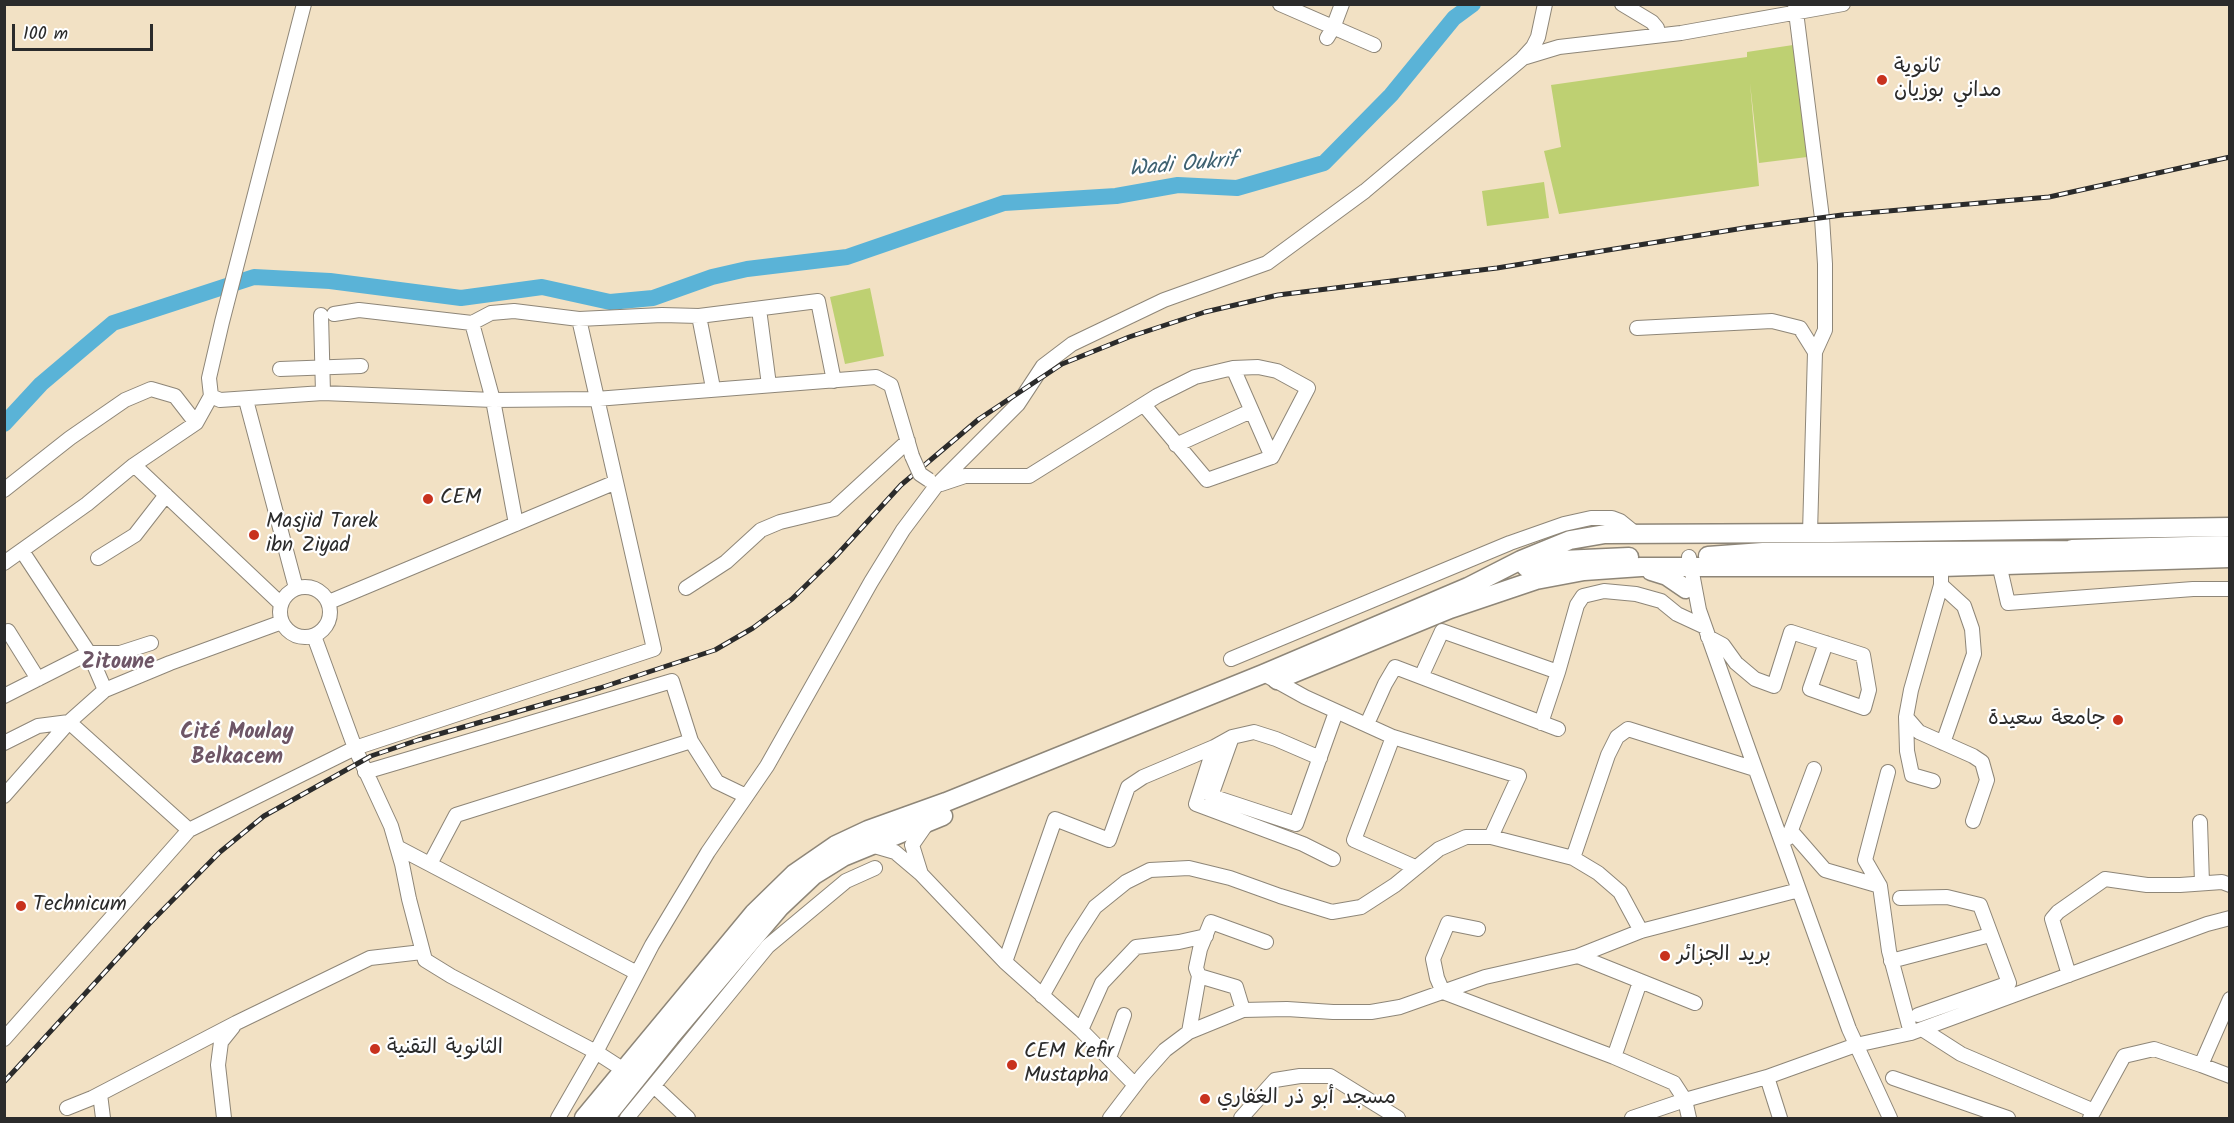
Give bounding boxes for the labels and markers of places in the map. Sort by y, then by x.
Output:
place label: ثانوية مداني بوزيان [1894,55,2002,105]
marker: ثانوية مداني بوزيان [1875,73,1889,87]
place label: CEM [440,486,481,512]
marker: CEM [421,492,435,506]
place label: Masjid Tarek ibn Ziyad [266,510,378,560]
marker: Masjid Tarek ibn Ziyad [247,528,261,542]
place label: جامعة سعيدة [1988,707,2106,733]
marker: جامعة سعيدة [2111,713,2125,727]
place label: Technicum [33,893,127,919]
marker: Technicum [14,899,28,913]
place label: بريد الجزائر [1677,943,1771,969]
marker: بريد الجزائر [1658,949,1672,963]
place label: الثانوية التقنية [387,1036,503,1062]
place label: CEM Kefir Mustapha [1024,1040,1114,1090]
marker: الثانوية التقنية [368,1042,382,1056]
marker: CEM Kefir Mustapha [1005,1058,1019,1072]
place label: مسجد أبو ذر الغفاري [1217,1086,1396,1112]
marker: مسجد أبو ذر الغفاري [1198,1092,1212,1106]

